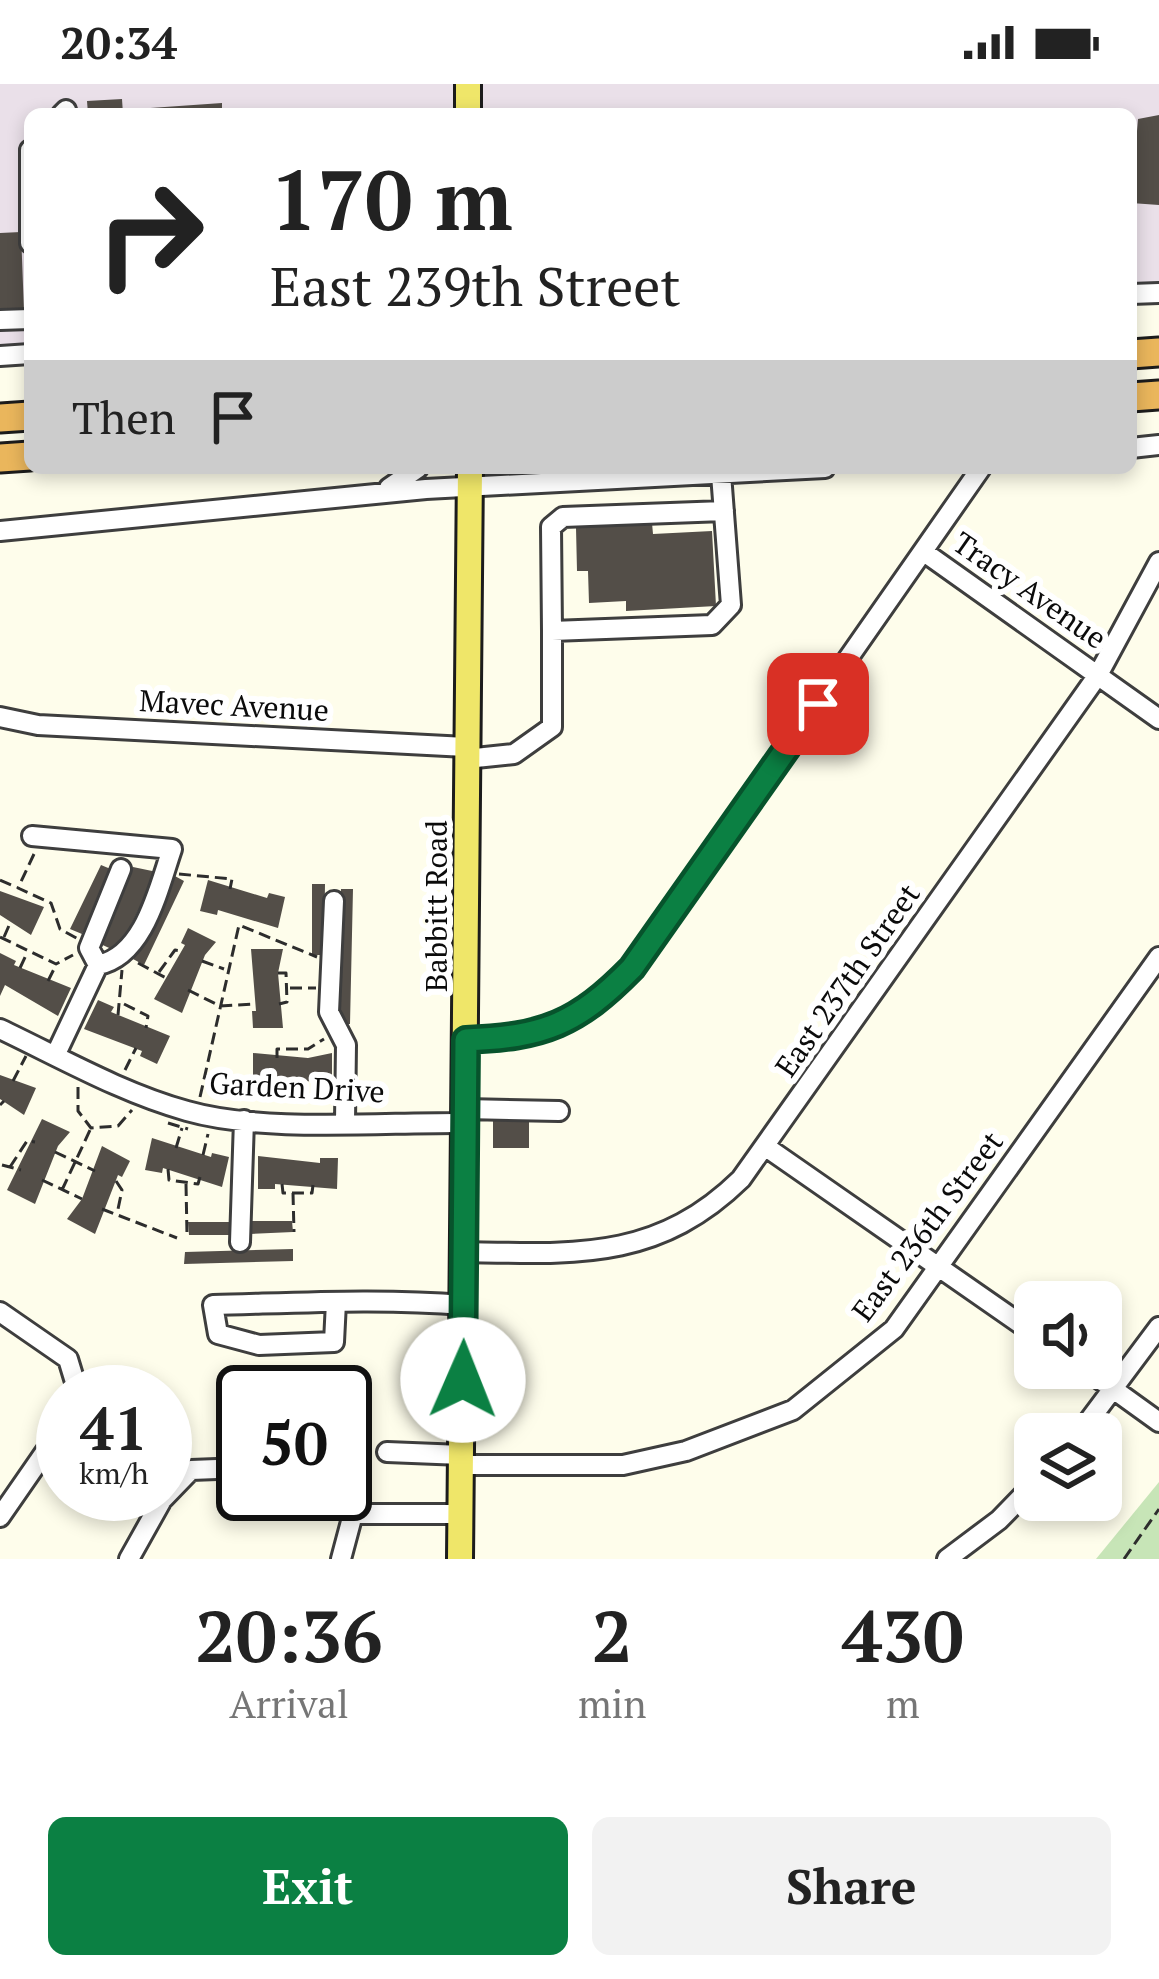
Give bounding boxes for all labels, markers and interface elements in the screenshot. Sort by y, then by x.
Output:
text: 20:34 [60,12,177,72]
text: 170 m [270,143,513,254]
icon: right [72,156,228,312]
text: East 239th Street [270,250,681,321]
icon: arrive [200,384,266,450]
text: Then [72,387,176,447]
street label: Tracy Avenue [945,522,1115,658]
pin [767,653,869,755]
icon: arrive [785,671,851,737]
street label: Mavec Avenue [138,680,330,730]
street label: Babbitt Road [416,820,456,992]
street label: East 237th Street [766,876,928,1084]
street label: Garden Drive [208,1062,386,1112]
street label: East 236th Street [842,1123,1012,1329]
map controls [1014,1281,1122,1521]
button: sound [1014,1281,1122,1389]
position arrow [400,1317,526,1443]
speed limit sign: 50 [216,1365,372,1521]
text: 41 [80,1388,148,1467]
button: layers [1014,1413,1122,1521]
text: km/h [79,1453,149,1493]
text: 20:36 [195,1587,383,1683]
text: 2 [592,1587,633,1683]
text: 430 [842,1587,964,1683]
text: Arrival [229,1677,349,1729]
text: min [578,1677,646,1729]
text: m [886,1677,920,1729]
button: Exit [48,1817,568,1955]
button: Share [592,1817,1111,1955]

